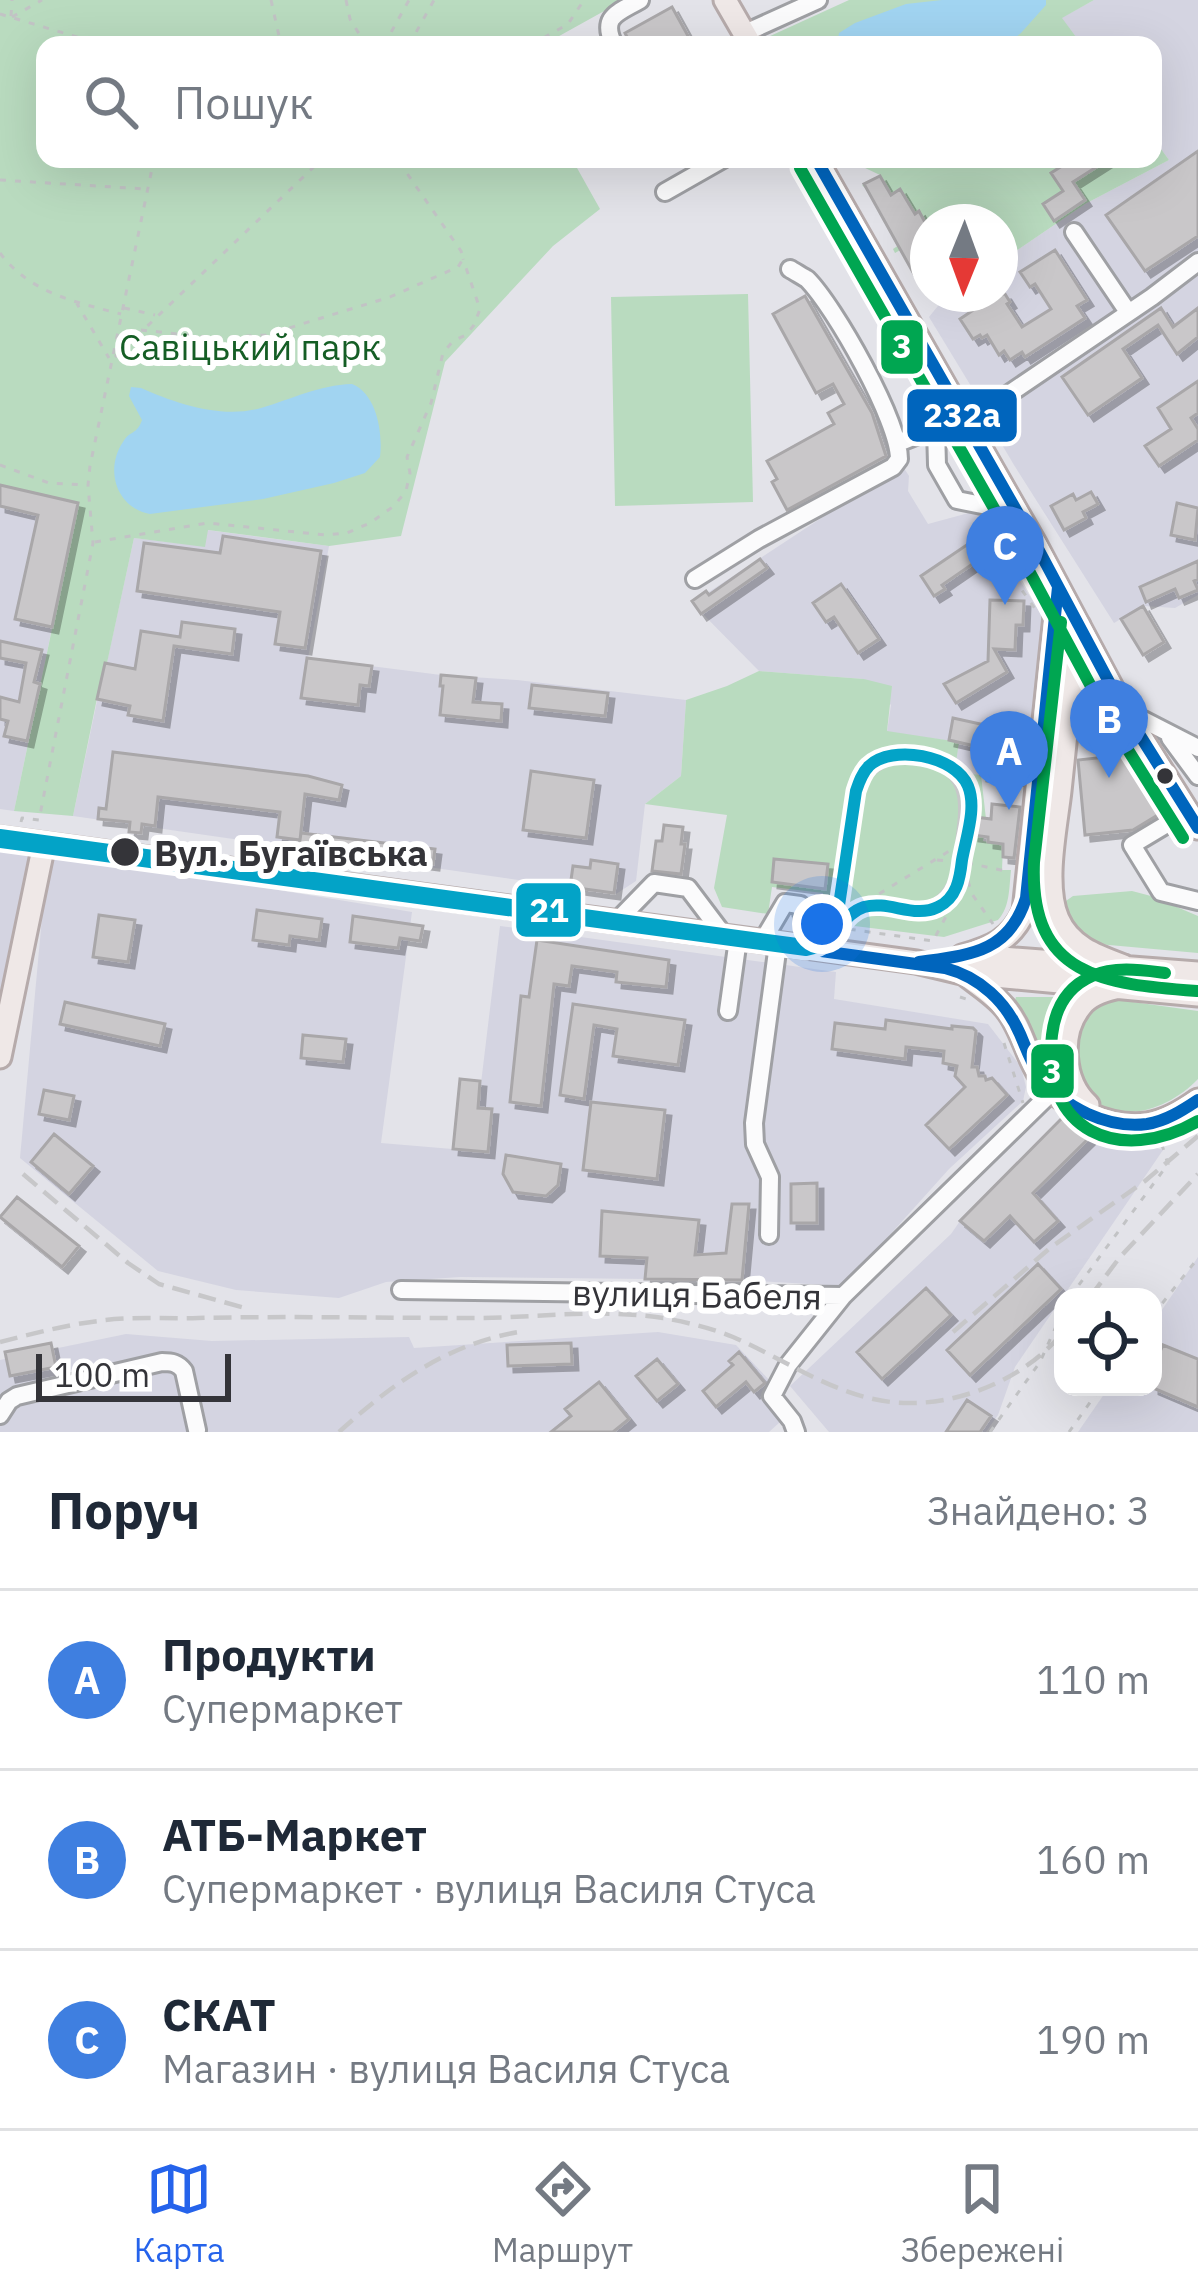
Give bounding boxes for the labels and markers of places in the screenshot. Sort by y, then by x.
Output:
pin: C [966,506,1044,605]
pin: B [1070,679,1148,778]
pin: A [970,711,1048,810]
unlabelled marker [1154,765,1176,787]
place label: Вул. Бугаївська [154,829,428,876]
marker: Вул. Бугаївська [108,835,142,869]

